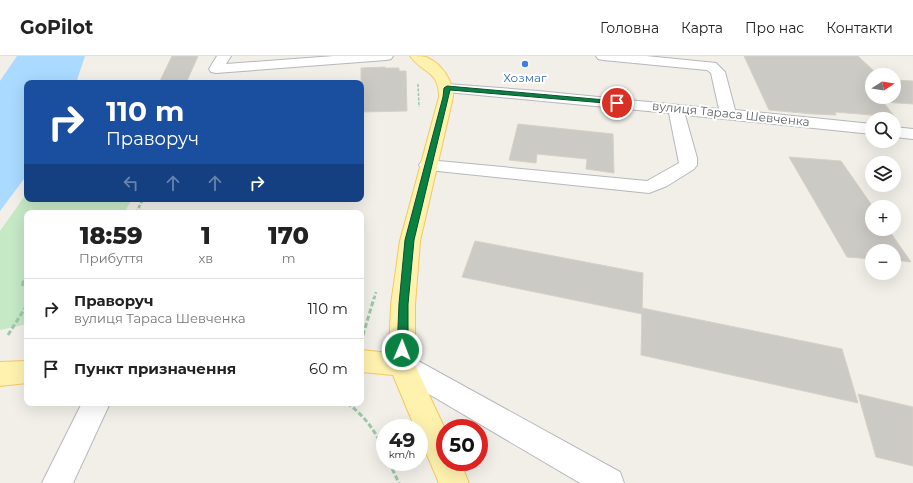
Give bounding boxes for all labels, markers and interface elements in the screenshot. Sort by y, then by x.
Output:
text: GoPilot [20,16,93,39]
text: Головна [600,19,659,37]
text: Карта [681,19,723,37]
text: Про нас [745,19,804,37]
text: Контакти [826,19,893,37]
marker: Хозмаг [520,59,530,69]
north arrow [865,68,901,104]
map controls [865,68,901,280]
place label: Хозмаг [503,70,547,85]
pin [600,86,634,120]
icon: arrive [606,92,628,114]
text: 110 m [106,94,184,128]
icon: right [40,96,92,148]
street label: вулиця Тараса Шевченка [652,98,811,129]
button: search [865,112,901,148]
text: Праворуч [106,128,199,150]
button: layers [865,156,901,192]
icon: left [120,172,142,194]
icon: ahead [162,172,184,194]
icon: ahead [204,172,226,194]
icon: right [246,172,268,194]
button: + [865,200,901,236]
text: 18:59 [80,221,143,250]
text: 1 [201,221,211,250]
text: 170 [268,221,309,250]
button: − [865,244,901,280]
text: Прибуття [79,250,143,266]
text: хв [198,250,213,266]
text: m [282,250,295,266]
text: Праворуч [74,291,154,310]
icon: right [40,298,62,320]
text: 110 m [307,299,348,318]
text: вулиця Тараса Шевченка [74,310,246,326]
position arrow [381,329,423,371]
icon: arrive [40,358,62,380]
text: Пункт призначення [74,359,236,378]
text: 60 m [309,359,348,378]
speed limit sign: 50 [436,419,488,471]
text: 49 [389,428,415,452]
text: km/h [389,448,415,461]

